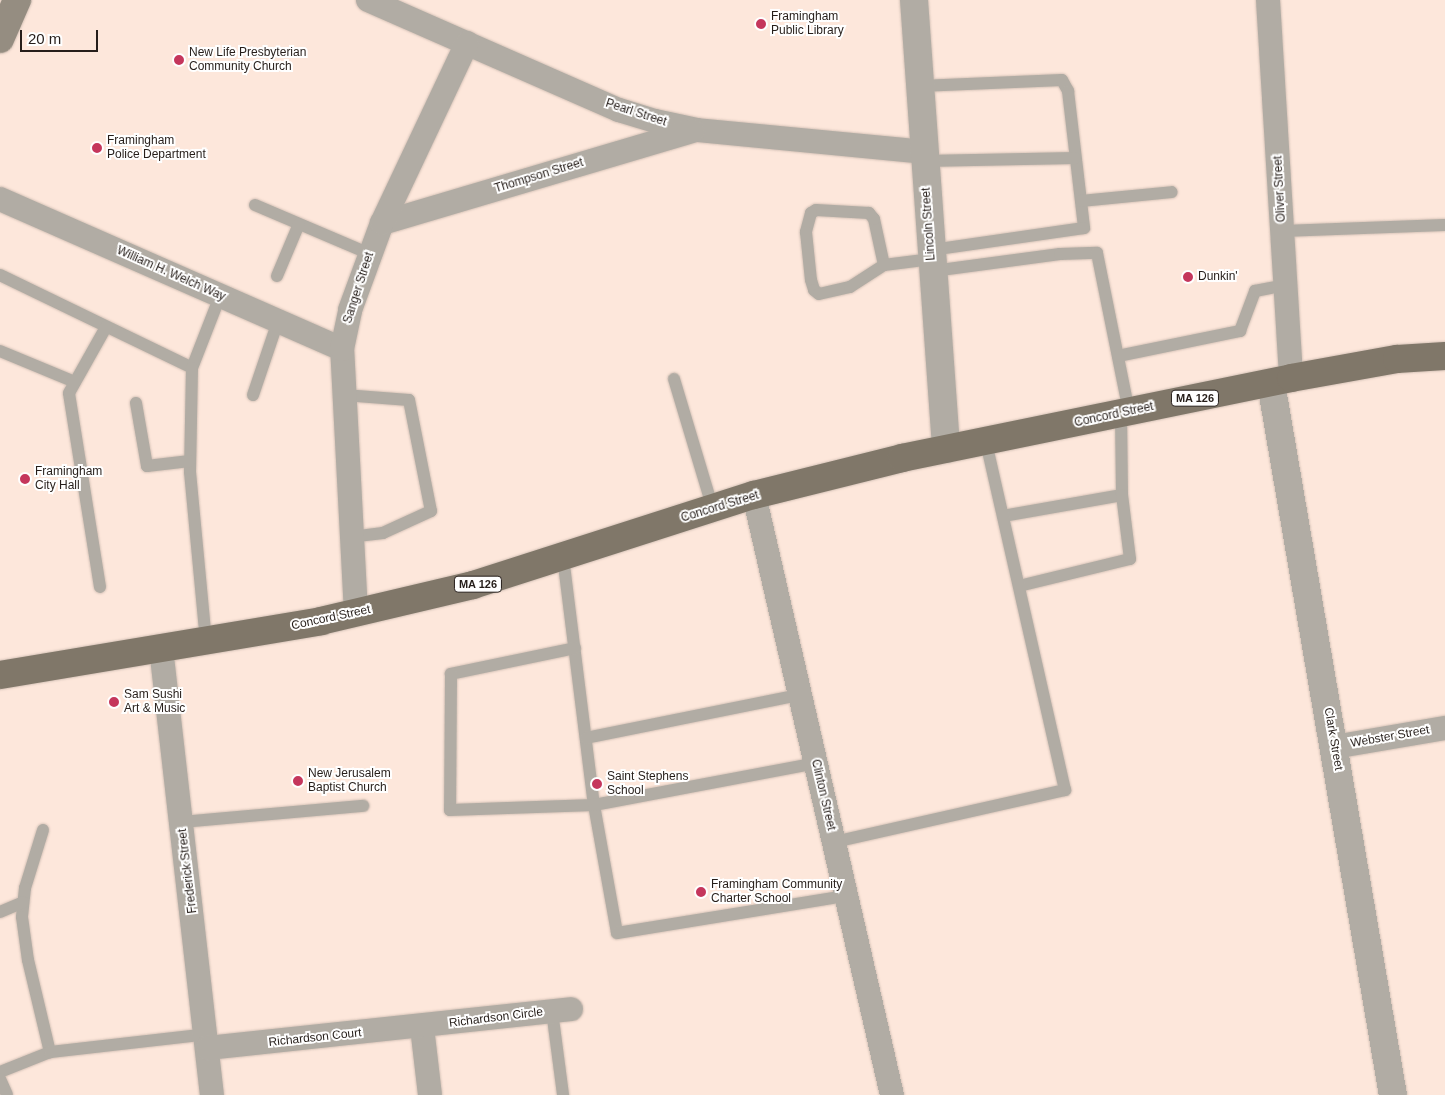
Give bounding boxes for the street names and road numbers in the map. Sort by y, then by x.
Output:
street label: Pearl Street [604,96,668,130]
street label: Oliver Street [1271,155,1289,223]
street label: Thompson Street [493,156,585,196]
street label: Lincoln Street [919,187,939,261]
street label: William H. Welch Way [114,244,228,304]
street label: Sanger Street [341,251,377,325]
road number: MA 126 [1170,389,1220,406]
street label: Concord Street [1073,400,1155,430]
street label: Concord Street [679,488,761,526]
road number: MA 126 [453,576,503,592]
street label: Concord Street [290,603,372,633]
street label: Clark Street [1320,707,1346,771]
street label: Webster Street [1349,723,1431,751]
street label: Clinton Street [808,758,838,832]
street label: Frederick Street [176,828,200,914]
street label: Richardson Circle [448,1005,544,1031]
street label: Richardson Court [268,1026,362,1050]

